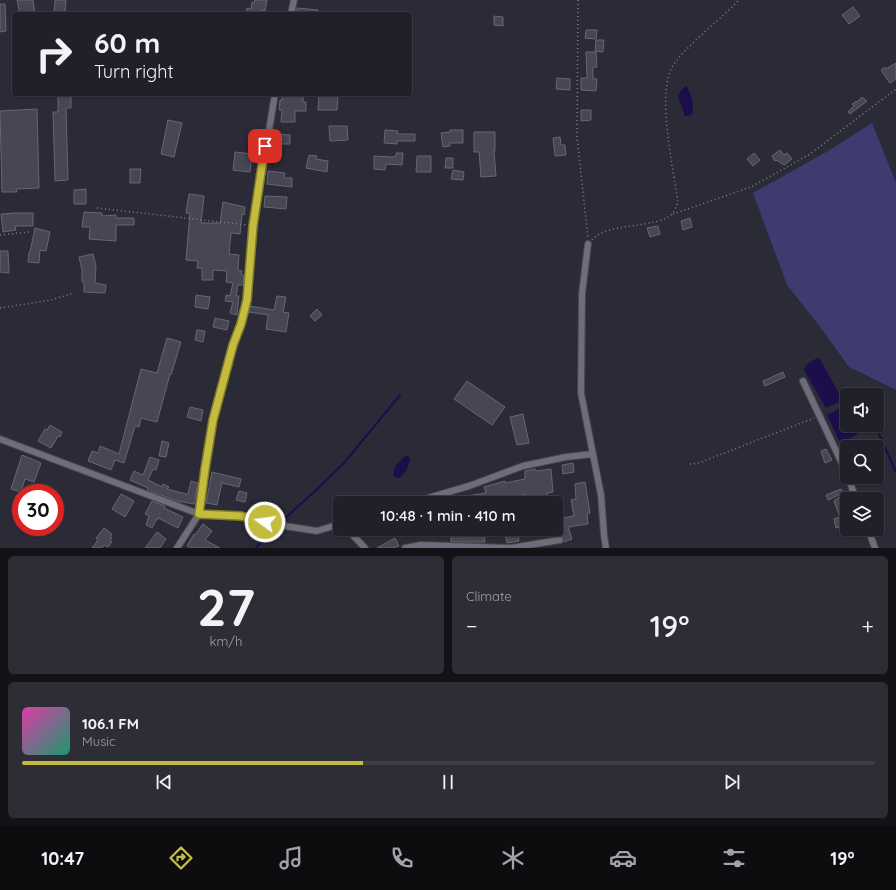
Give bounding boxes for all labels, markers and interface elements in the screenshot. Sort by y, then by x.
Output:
text: 60 m [94,25,160,60]
icon: right [28,28,80,80]
text: Turn right [94,60,174,83]
pin [248,129,282,163]
icon: arrive [254,135,276,157]
map controls [840,388,884,536]
button: sound [840,388,884,432]
button: search [840,440,884,484]
speed limit sign: 30 [12,484,64,536]
button: layers [840,492,884,536]
position arrow [244,501,286,543]
text: 10:48 · 1 min · 410 m [380,506,516,525]
text: 27 [197,574,255,639]
text: Climate [466,588,512,604]
text: 19° [650,607,689,645]
text: − [466,612,477,640]
text: + [862,612,874,640]
text: km/h [210,633,242,649]
text: 106.1 FM [82,714,139,733]
text: Music [82,733,116,749]
icon: previous [153,771,175,793]
icon: pause [437,771,459,793]
icon: next [721,771,743,793]
icon: directions [167,844,195,872]
icon: music [277,844,305,872]
icon: phone [388,844,416,872]
icon: climate [499,844,527,872]
icon: car [609,844,637,872]
icon: filters [720,844,748,872]
text: 10:47 [41,847,84,870]
text: 19° [830,847,855,870]

